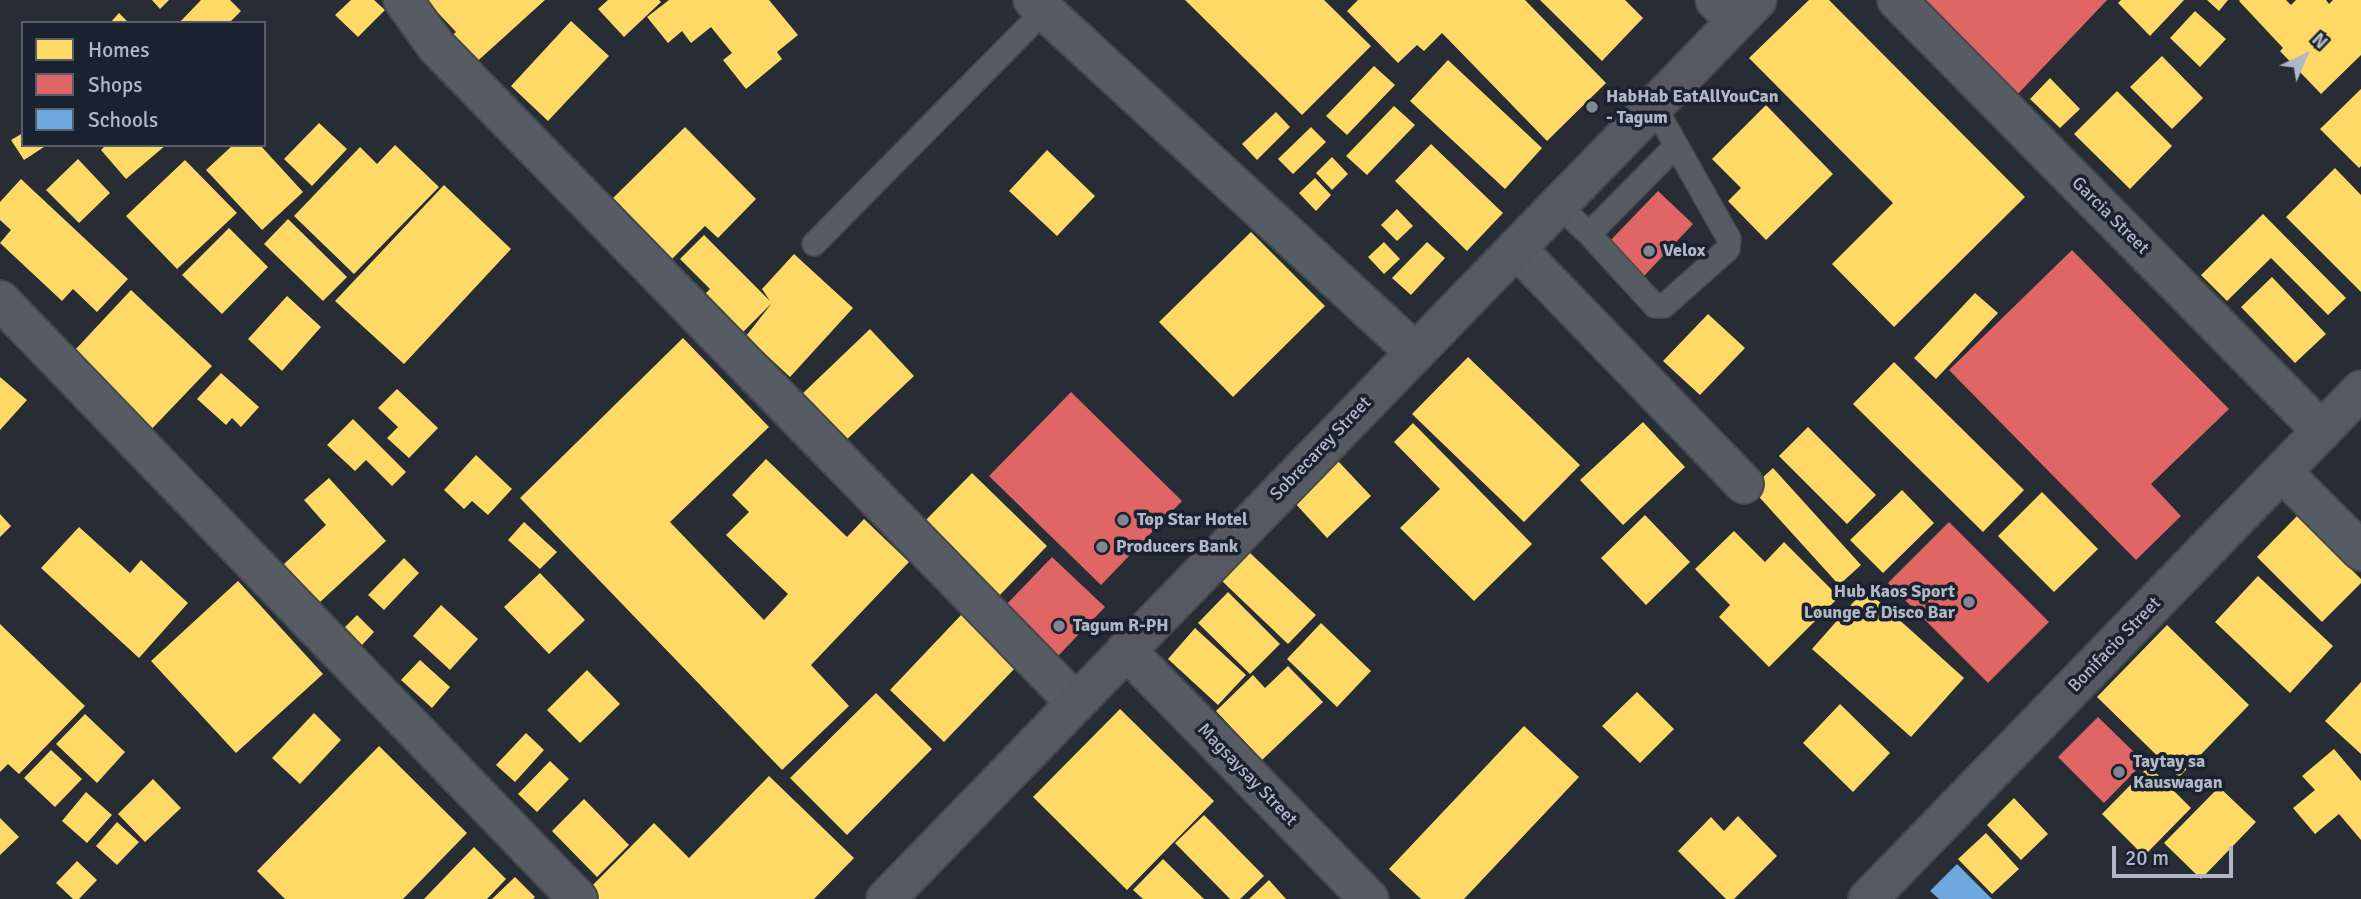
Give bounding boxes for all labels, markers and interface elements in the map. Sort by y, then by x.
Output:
legend [21,21,266,147]
north arrow [2270,21,2340,91]
text: N [2306,28,2333,54]
text: Homes [88,37,150,63]
text: Shops [88,72,142,98]
place label: HabHab EatAllYouCan - Tagum [1606,86,1779,128]
marker: HabHab EatAllYouCan - Tagum [1584,99,1600,115]
text: Schools [88,107,158,133]
street label: Garcia Street [2067,173,2153,259]
place label: Velox [1663,240,1705,262]
marker: Velox [1641,243,1657,259]
street label: Sobrecarey Street [1266,393,1376,505]
place label: Top Star Hotel [1137,509,1248,531]
marker: Top Star Hotel [1115,512,1131,528]
place label: Producers Bank [1116,536,1238,558]
marker: Producers Bank [1094,539,1110,555]
place label: Hub Kaos Sport Lounge & Disco Bar [1804,581,1955,624]
street label: Bonifacio Street [2064,593,2166,697]
marker: Hub Kaos Sport Lounge & Disco Bar [1961,594,1977,610]
place label: Tagum R-PH [1073,615,1169,637]
marker: Tagum R-PH [1051,618,1067,634]
street label: Magsaysay Street [1193,719,1301,831]
place label: Taytay sa Kauswagan [2133,751,2223,794]
marker: Taytay sa Kauswagan [2111,764,2127,780]
scale bar [2116,832,2237,876]
text: 20 m [2125,845,2169,871]

